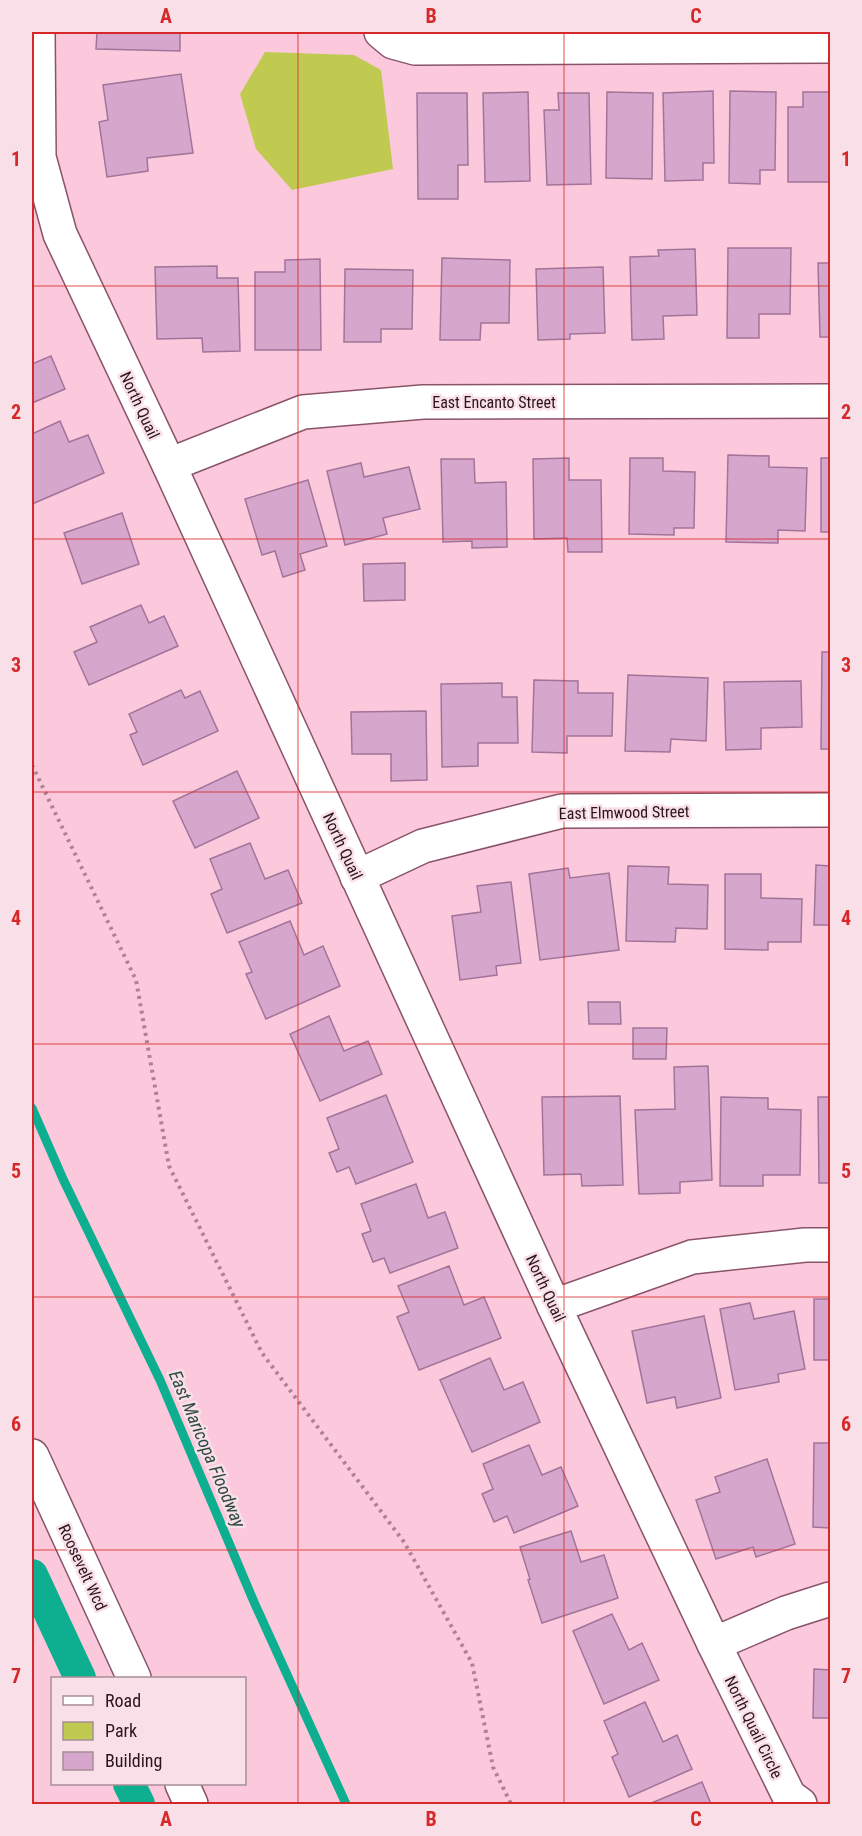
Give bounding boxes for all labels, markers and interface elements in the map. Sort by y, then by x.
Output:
text: A [160,4,172,28]
text: B [425,4,437,28]
text: C [690,4,702,28]
text: 1 [11,147,21,171]
text: 1 [841,147,851,171]
street label: North Quail [116,369,163,442]
street label: East Encanto Street [432,393,556,412]
text: 2 [11,400,21,424]
text: 2 [841,400,851,424]
text: 3 [11,653,21,677]
text: 3 [841,653,851,677]
street label: East Elmwood Street [559,802,690,823]
street label: North Quail [319,810,366,883]
text: 4 [11,906,21,930]
text: 4 [841,906,851,930]
text: 5 [11,1159,21,1183]
text: 5 [841,1159,851,1183]
street label: North Quail [522,1252,569,1325]
water label: East Maricopa Floodway [165,1367,250,1531]
text: 6 [11,1412,21,1436]
text: 6 [841,1412,851,1436]
street label: Roosevelt Wcd [54,1521,111,1613]
text: 7 [11,1664,21,1688]
text: 7 [841,1664,851,1688]
street label: North Quail Circle [721,1673,787,1781]
legend [51,1677,246,1785]
text: Road [105,1690,141,1711]
text: Park [105,1720,137,1741]
text: Building [105,1750,162,1771]
text: A [160,1807,172,1831]
text: B [425,1807,437,1831]
text: C [690,1807,702,1831]

